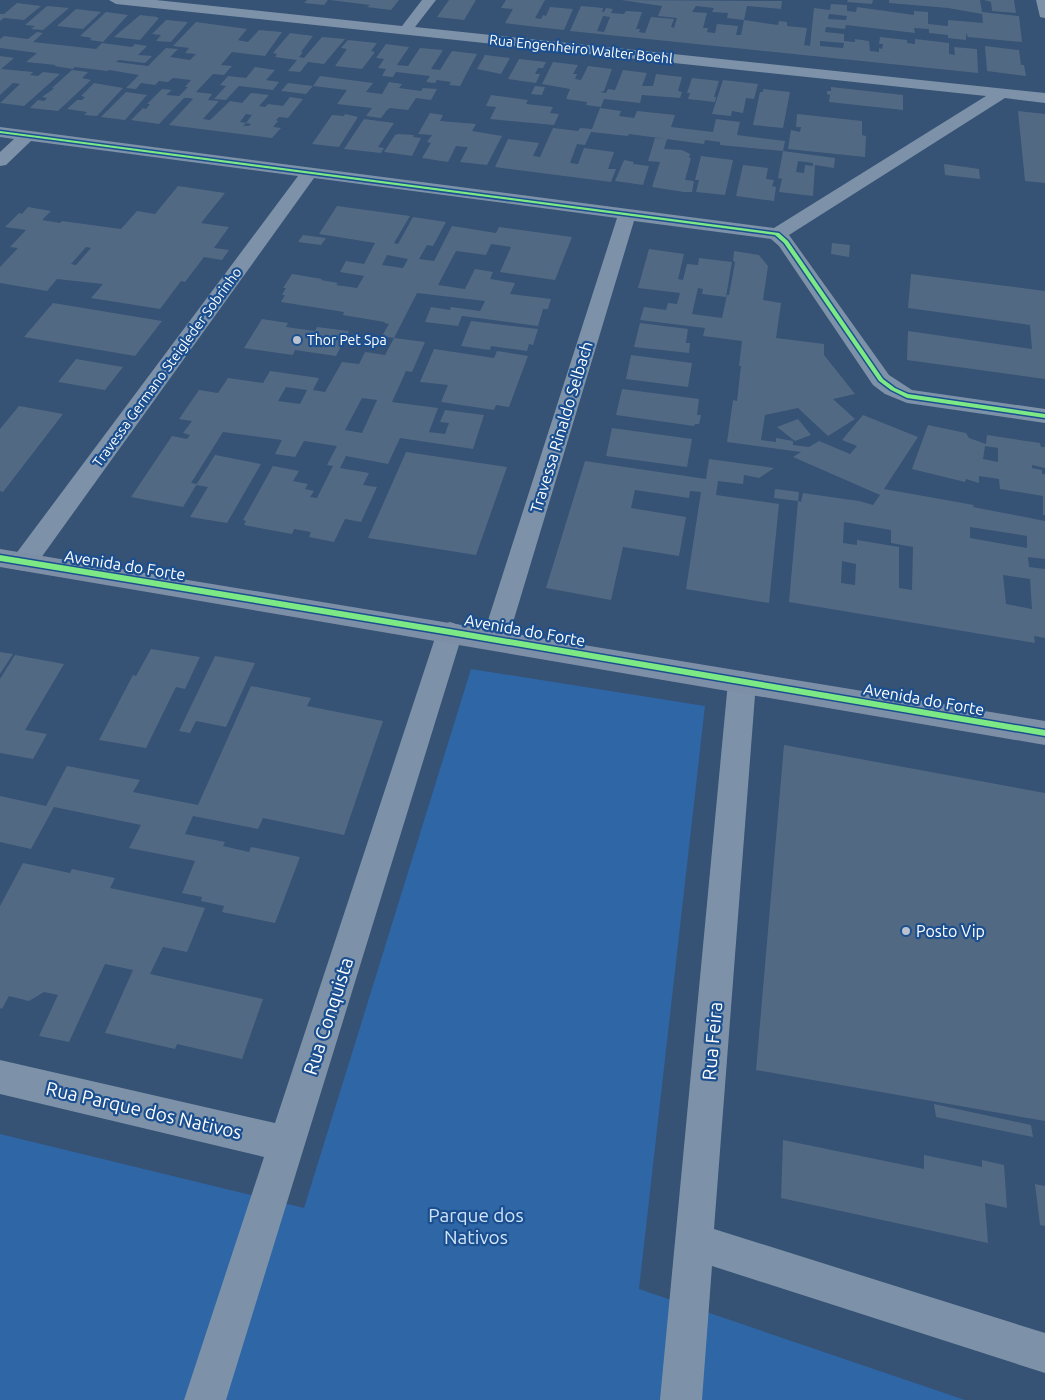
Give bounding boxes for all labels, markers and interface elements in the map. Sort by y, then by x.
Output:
street label: Rua Engenheiro Walter Boehl [489,31,674,67]
street label: Travessa Germano Steigleder Sobrinho [89,264,245,470]
place label: Thor Pet Spa [307,332,387,348]
marker: Thor Pet Spa [291,334,303,346]
street label: Travessa Rinaldo Selbach [526,339,596,515]
street label: Avenida do Forte [63,547,187,583]
street label: Avenida do Forte [463,611,587,649]
street label: Avenida do Forte [862,680,986,718]
place label: Posto Vip [916,922,985,940]
marker: Posto Vip [900,925,912,937]
street label: Rua Conquista [299,954,357,1078]
street label: Rua Feira [698,1001,726,1081]
street label: Rua Parque dos Nativos [44,1077,244,1143]
park label: Parque dos Nativos [428,1204,524,1248]

